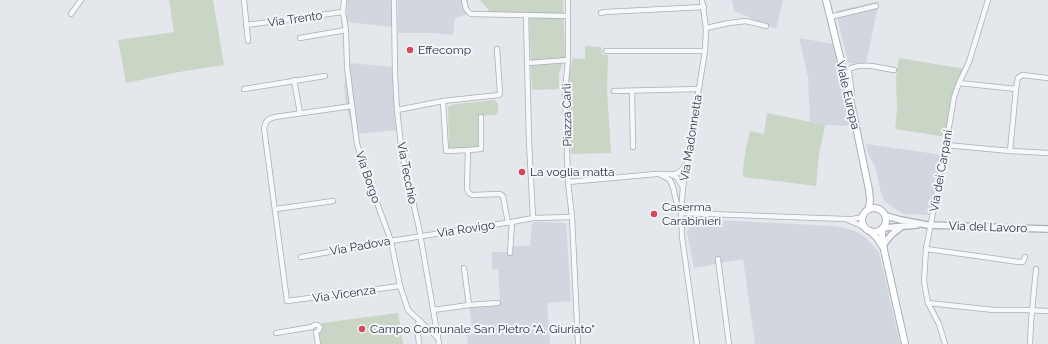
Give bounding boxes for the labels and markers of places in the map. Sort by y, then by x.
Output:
place label: Effecomp [418,43,471,57]
marker: Effecomp [405,45,415,55]
place label: La voglia matta [530,165,615,179]
marker: La voglia matta [517,167,527,177]
place label: Caserma Carabinieri [662,200,721,228]
marker: Caserma Carabinieri [649,209,659,219]
place label: Campo Comunale San Pietro "A. Giuriato" [370,322,595,336]
marker: Campo Comunale San Pietro "A. Giuriato" [357,324,367,334]

